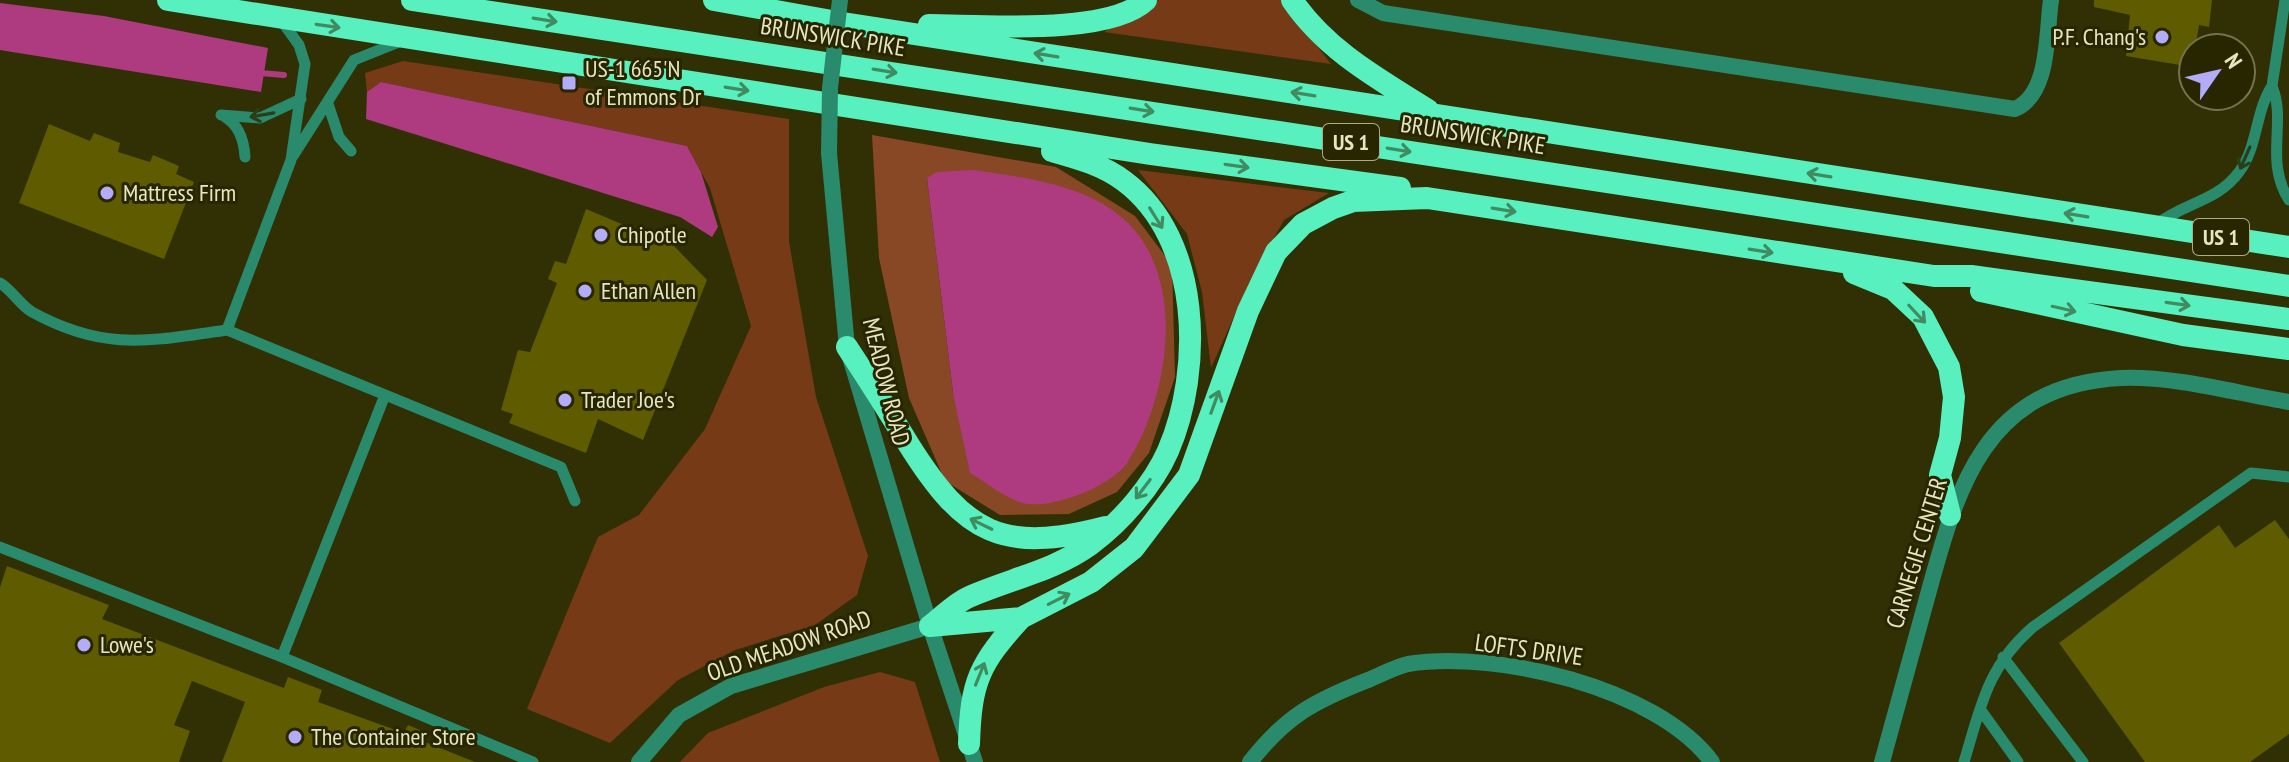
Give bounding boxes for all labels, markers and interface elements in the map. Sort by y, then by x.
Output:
street label: BRUNSWICK PIKE [758,10,908,63]
one-way arrow [532,13,557,28]
one-way arrow [315,19,340,34]
place label: P.F. Chang's [2052,21,2146,52]
marker: P.F. Chang's [2153,28,2171,46]
north arrow [2177,32,2257,112]
one-way arrow [1034,46,1059,61]
text: N [2219,48,2249,74]
place label: US-1 665'N of Emmons Dr [585,53,702,112]
one-way arrow [872,64,897,79]
marker: US-1 665'N of Emmons Dr [560,74,578,92]
one-way arrow [724,82,750,97]
one-way arrow [1291,86,1316,101]
one-way arrow [1129,104,1154,119]
one-way arrow [250,108,276,123]
street label: BRUNSWICK PIKE [1398,108,1548,161]
road number: US 1 [1323,124,1379,160]
one-way arrow [1386,143,1411,158]
one-way arrow [2237,146,2252,170]
one-way arrow [1224,159,1249,174]
one-way arrow [1807,167,1832,182]
place label: Mattress Firm [123,177,236,208]
marker: Mattress Firm [98,184,116,202]
one-way arrow [1491,203,1516,218]
one-way arrow [1149,206,1165,229]
one-way arrow [2064,207,2089,222]
place label: Chipotle [617,219,687,250]
road number: US 1 [2193,219,2249,255]
marker: Chipotle [592,226,610,244]
one-way arrow [1748,244,1773,259]
place label: Ethan Allen [601,275,696,306]
marker: Ethan Allen [576,282,594,300]
one-way arrow [2165,297,2190,312]
one-way arrow [2050,302,2076,317]
one-way arrow [1908,303,1926,323]
street label: MEADOW ROAD [856,315,917,449]
place label: Trader Joe's [581,384,675,415]
marker: Trader Joe's [556,391,574,409]
one-way arrow [1209,391,1223,415]
street label: CARNEGIE CENTER [1879,474,1954,632]
one-way arrow [1135,478,1152,499]
one-way arrow [970,516,994,531]
one-way arrow [1046,591,1070,607]
street label: OLD MEADOW ROAD [703,603,875,688]
street label: LOFTS DRIVE [1473,627,1585,672]
place label: Lowe's [100,629,154,660]
marker: Lowe's [75,636,93,654]
one-way arrow [973,662,988,687]
place label: The Container Store [311,721,476,752]
marker: The Container Store [286,728,304,746]

